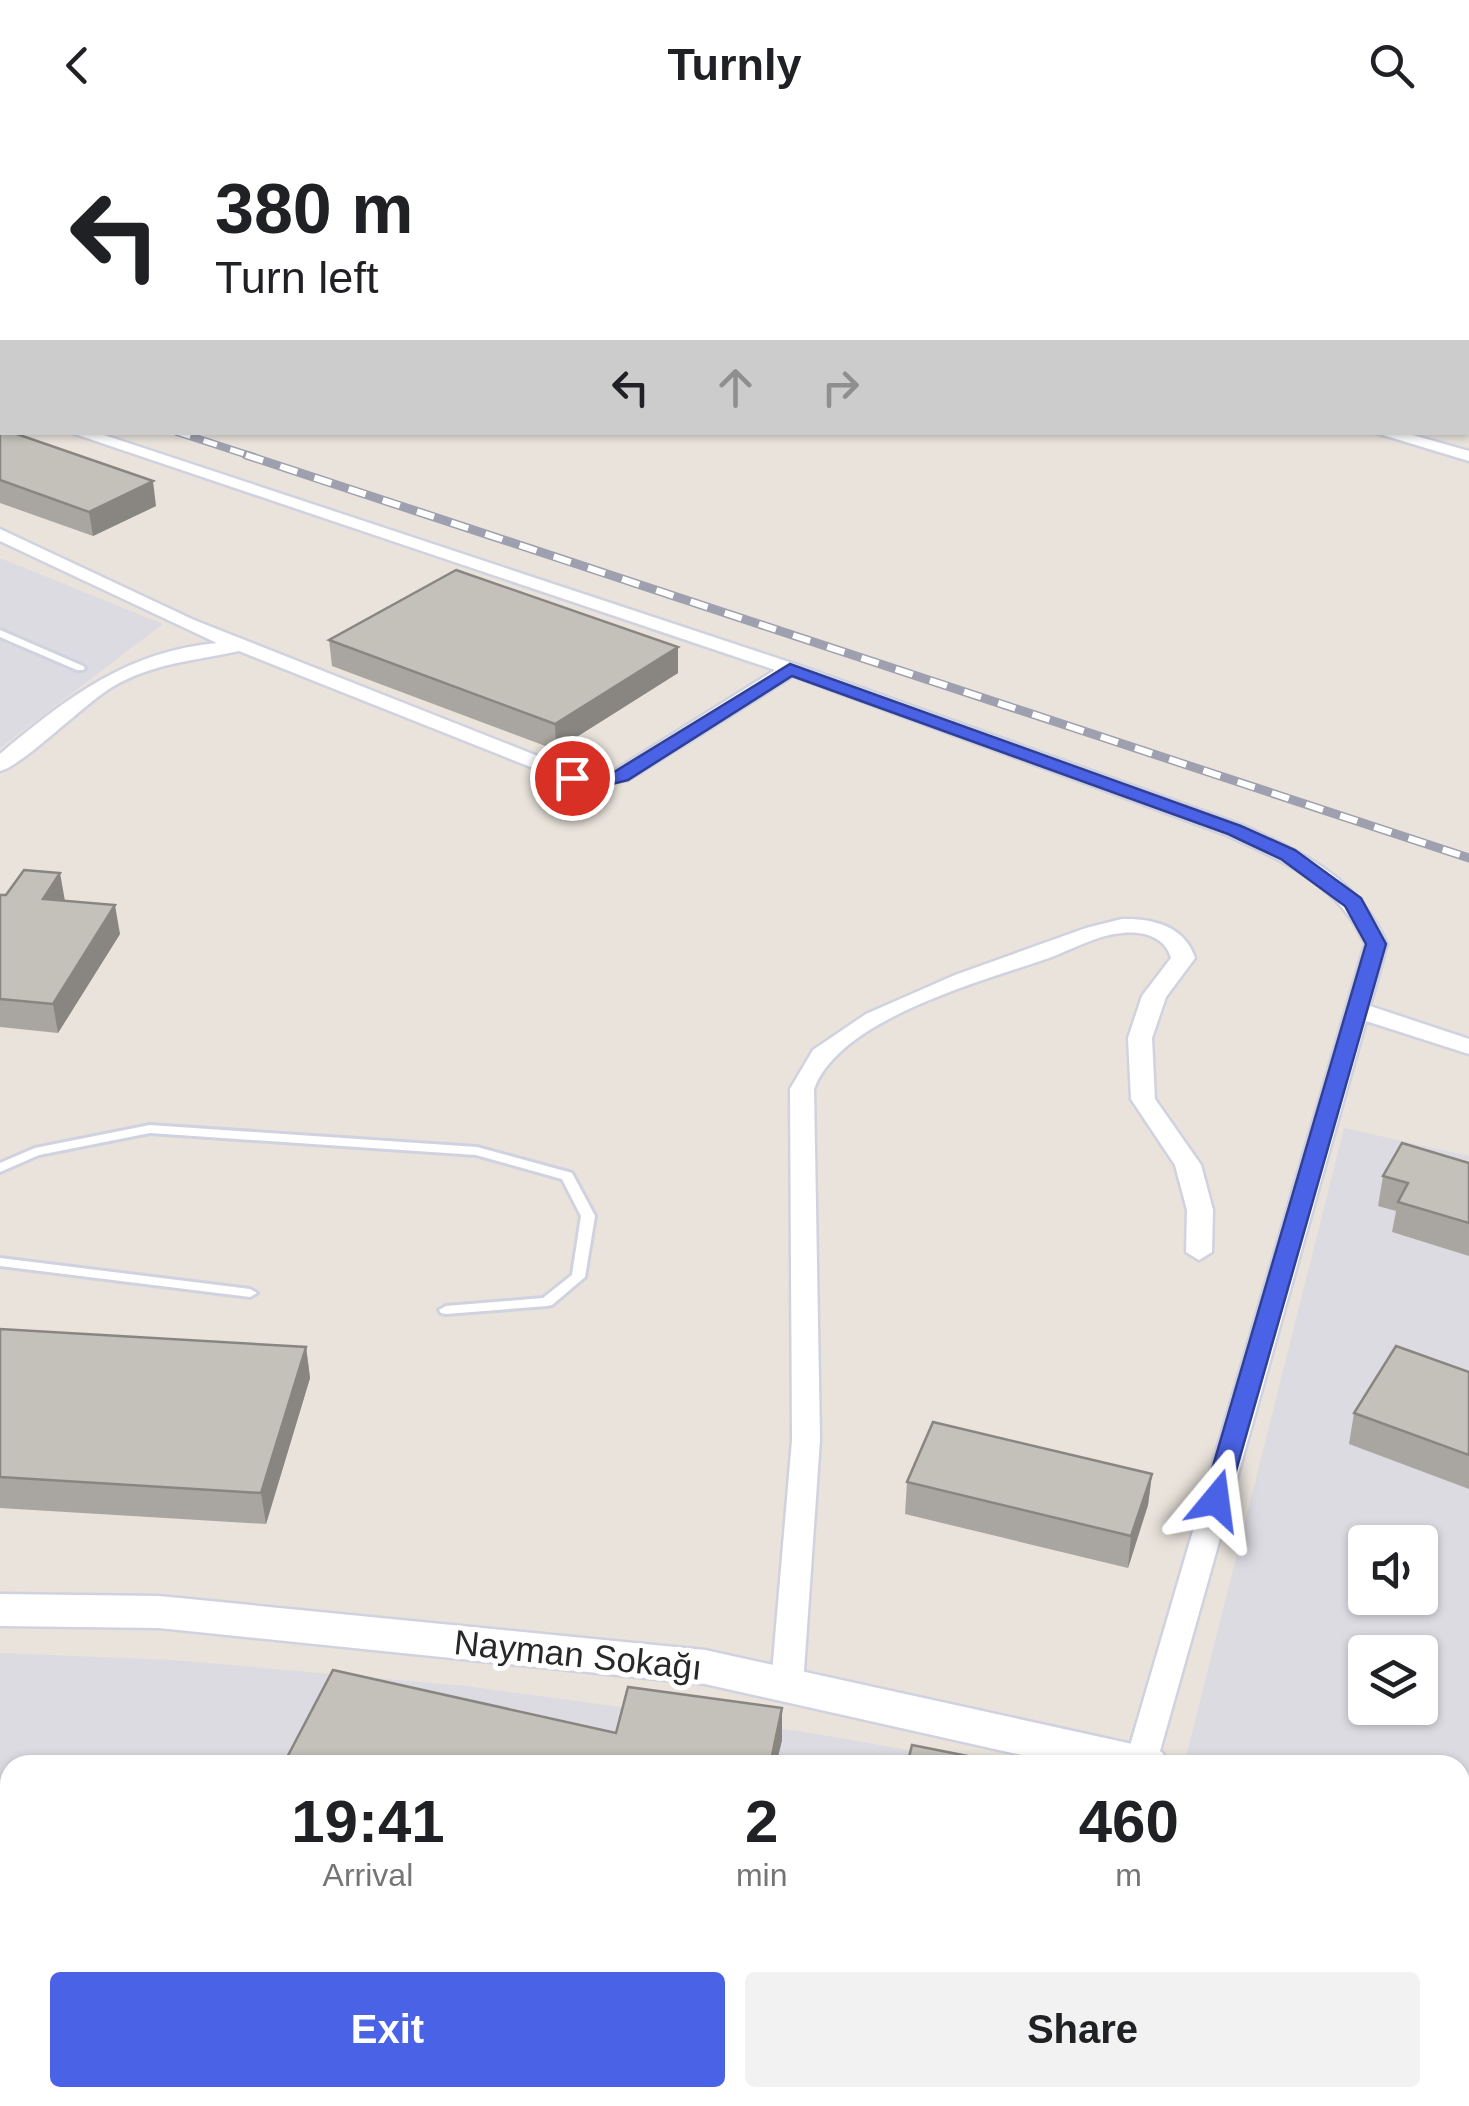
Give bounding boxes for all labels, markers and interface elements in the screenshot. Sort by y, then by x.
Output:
icon: back [50,38,105,93]
icon: search [1364,38,1419,93]
text: Turnly [667,39,802,90]
icon: left [50,170,180,300]
text: 380 m [215,170,413,248]
text: Turn left [215,252,378,303]
icon: left [603,360,658,415]
icon: ahead [708,360,763,415]
icon: right [813,360,868,415]
pin [530,736,615,821]
icon: arrive [545,751,600,806]
position arrow [1164,1448,1268,1552]
map controls [1348,1525,1438,1725]
button: sound [1348,1525,1438,1615]
street label: Nayman Sokağı [452,1622,704,1687]
button: layers [1348,1635,1438,1725]
text: 19:41 [291,1788,445,1855]
text: 2 [745,1788,778,1855]
text: 460 [1079,1788,1179,1855]
text: Arrival [323,1857,413,1893]
text: min [736,1857,787,1893]
text: m [1115,1857,1142,1893]
button: Exit [50,1972,725,2087]
button: Share [745,1972,1420,2087]

